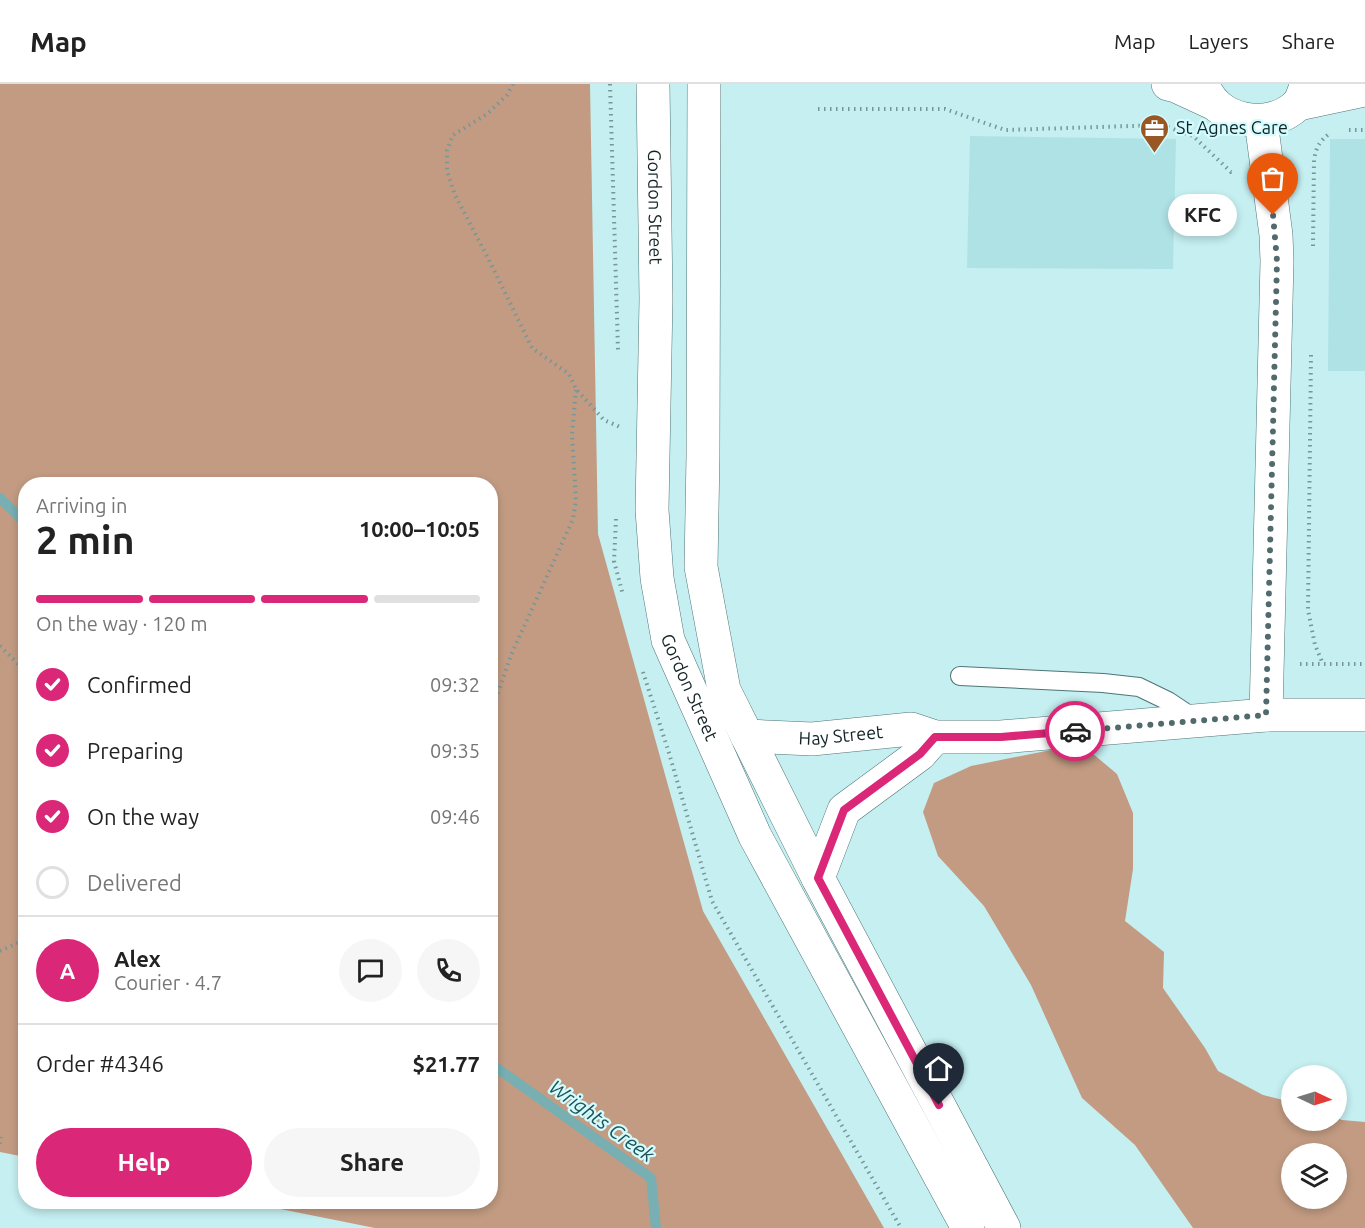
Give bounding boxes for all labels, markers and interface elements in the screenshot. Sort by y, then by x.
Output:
text: Map [30,26,87,57]
text: Map [1114,29,1155,53]
text: Layers [1188,29,1249,53]
text: Share [1282,29,1335,53]
office icon: St Agnes Care [1139,112,1171,154]
place label: St Agnes Care [1176,117,1288,137]
street label: Gordon Street [645,149,667,265]
pin [1247,153,1298,215]
icon: bag [1256,162,1289,195]
callout: KFC [1168,194,1237,236]
text: KFC [1184,203,1221,226]
text: Arriving in [36,494,127,517]
text: 10:00–10:05 [359,516,480,541]
text: 2 min [36,518,135,561]
text: On the way · 120 m [36,612,208,635]
street label: Gordon Street [657,630,722,744]
icon: check [36,668,69,701]
text: Confirmed [87,672,192,697]
text: 09:32 [430,673,480,696]
courier [1045,701,1105,761]
icon: car [1059,715,1092,748]
street label: Hay Street [798,721,884,748]
icon: check [36,734,69,767]
text: Preparing [87,738,184,763]
text: 09:35 [430,739,480,762]
icon: check [36,800,69,833]
text: On the way [87,804,199,829]
text: 09:46 [430,805,480,828]
text: Delivered [87,870,182,895]
button: chat [339,939,402,1002]
button: phone [417,939,480,1002]
text: Alex [114,946,161,971]
text: A [60,958,75,983]
text: Courier · 4.7 [114,971,222,994]
pin [913,1043,964,1105]
text: Order #4346 [36,1051,164,1076]
text: $21.77 [413,1051,480,1076]
icon: home [922,1052,955,1085]
north arrow [1281,1065,1347,1131]
map controls [1281,1065,1347,1209]
water label: Wrights Creek [545,1075,660,1167]
button: Help [36,1128,252,1197]
button: Share [264,1128,480,1197]
button: layers [1281,1143,1347,1209]

